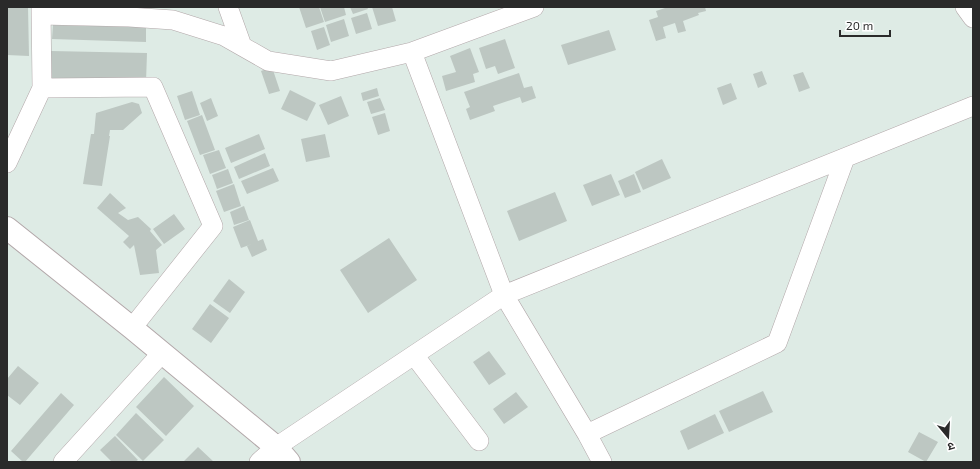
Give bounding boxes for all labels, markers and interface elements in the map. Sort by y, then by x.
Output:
scale bar [840,12,890,38]
text: 20 m [846,18,873,32]
north arrow [928,417,968,457]
text: उ [946,440,956,454]

